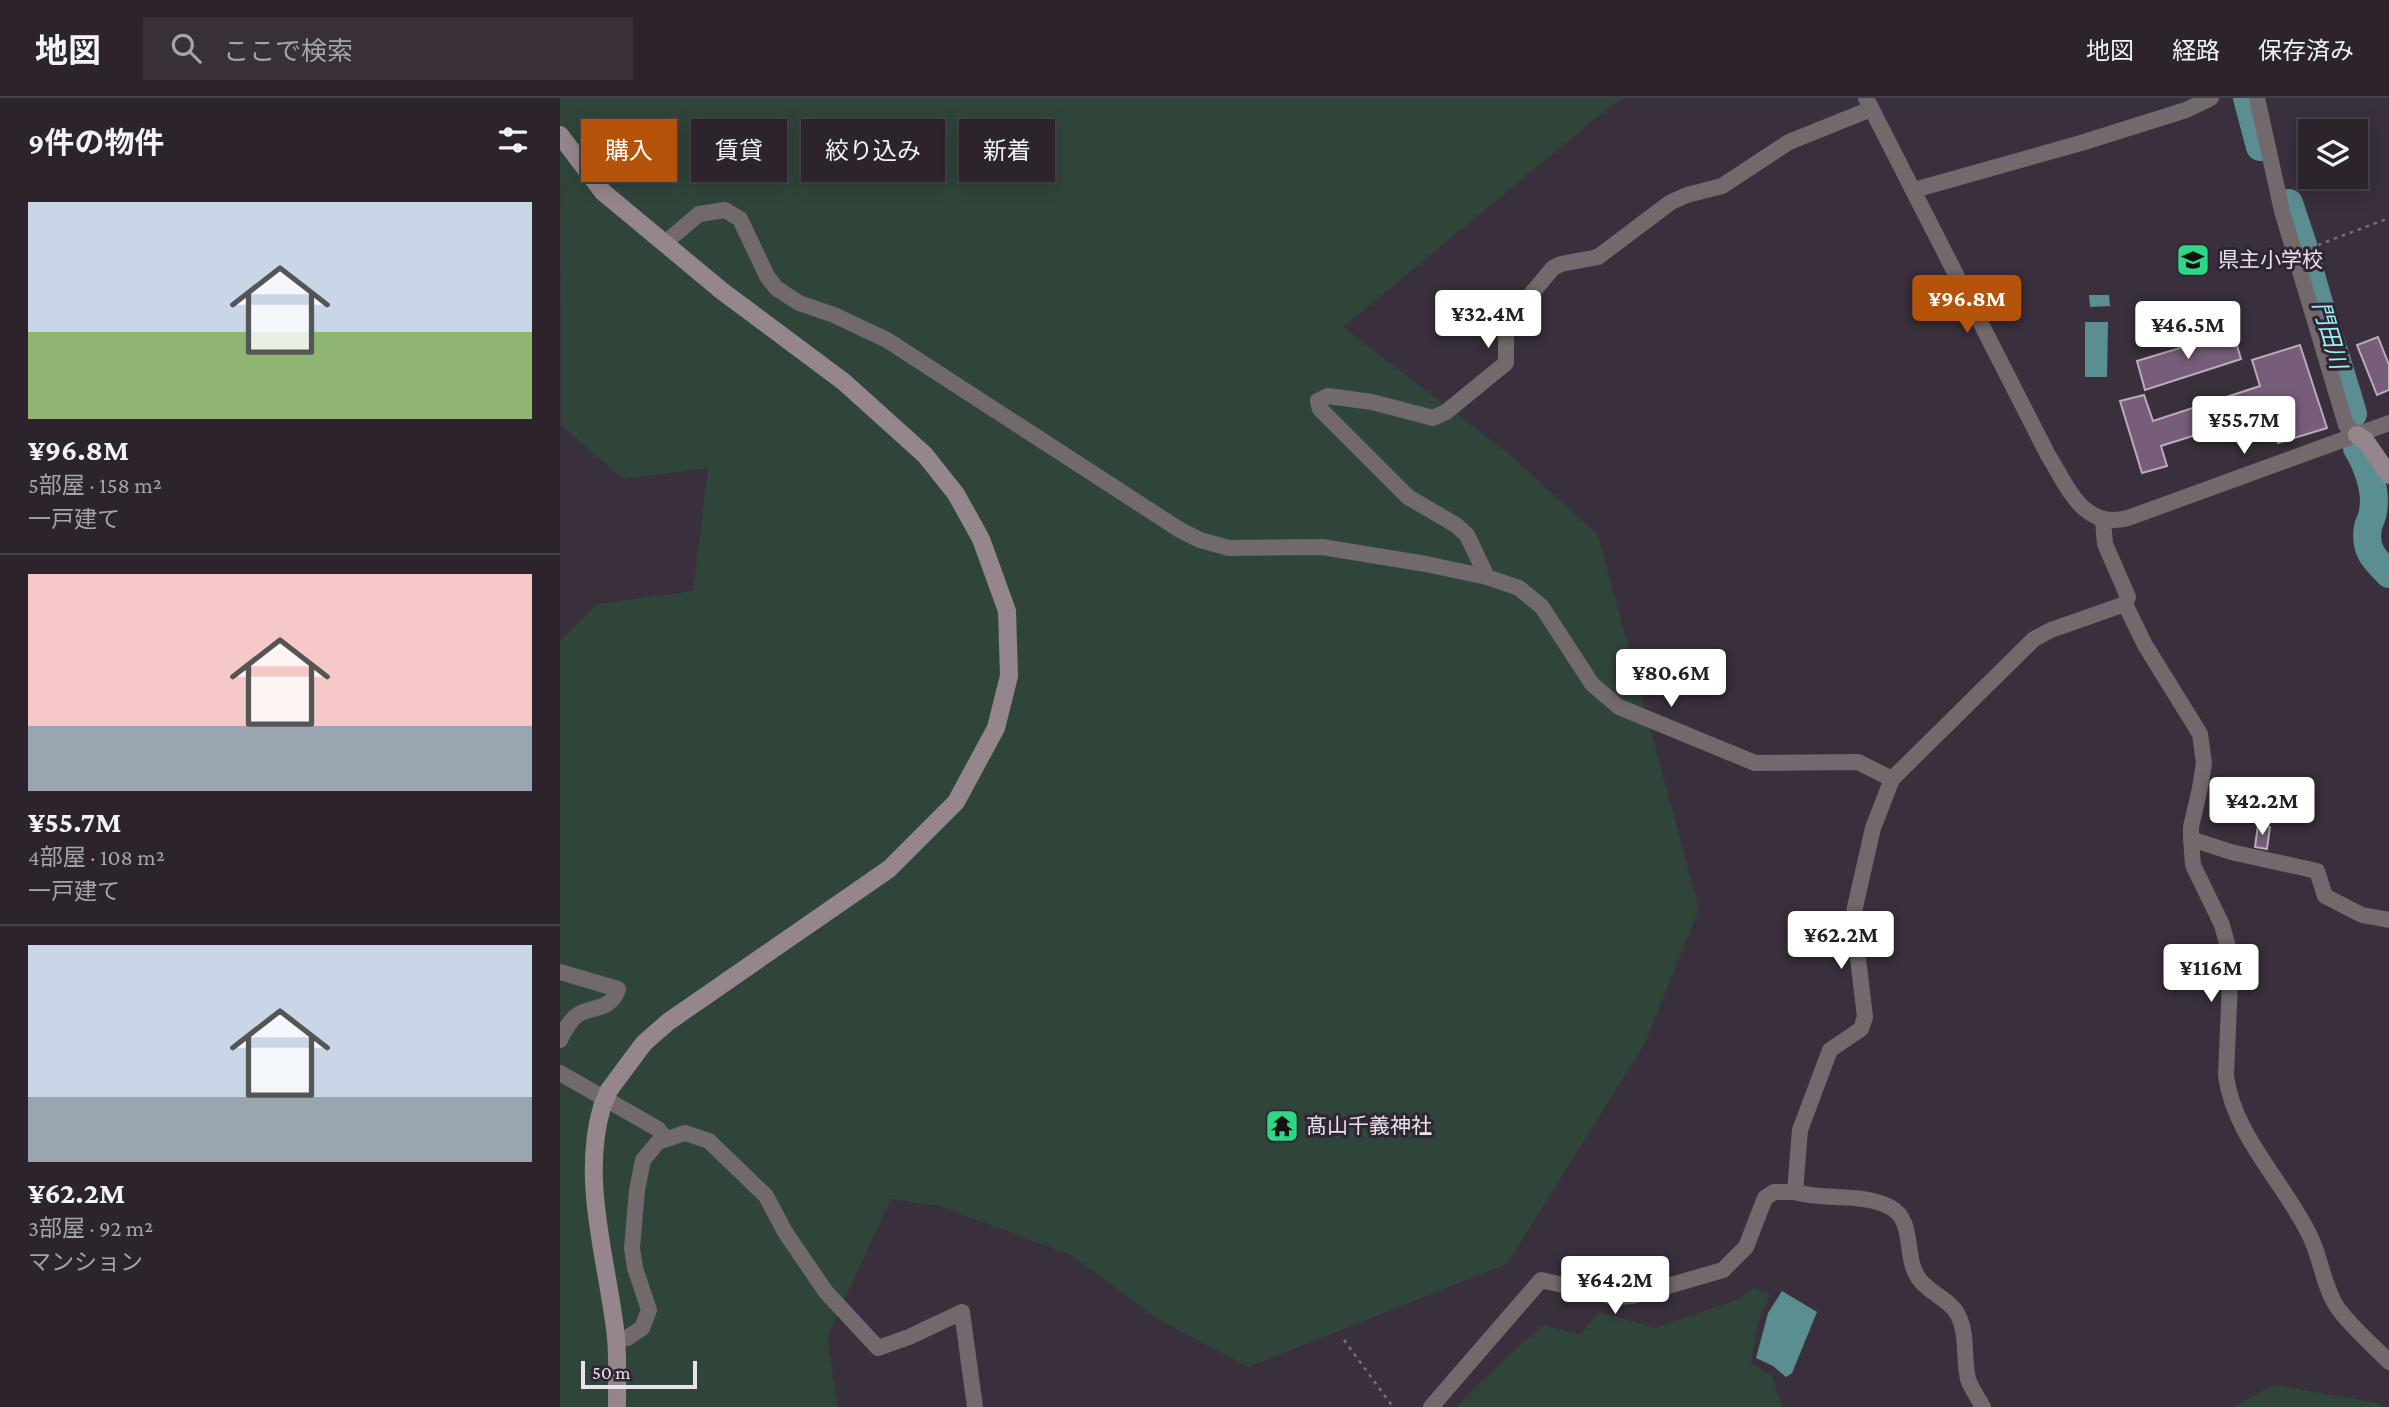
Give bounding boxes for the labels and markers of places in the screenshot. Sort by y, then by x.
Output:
school or university icon: 県主小学校 [2174,241,2212,279]
place label: 県主小学校 [2218,248,2323,272]
pin: ¥96.8M [1910,275,2024,335]
pin: ¥32.4M [1431,290,1545,350]
pin: ¥46.5M [2131,302,2245,361]
pin: ¥55.7M [2187,396,2301,456]
pin: ¥80.6M [1614,650,1728,709]
pin: ¥42.2M [2205,778,2319,837]
pin: ¥62.2M [1784,912,1898,971]
pin: ¥116M [2162,944,2260,1004]
temple icon: 髙山千義神社 [1263,1107,1301,1145]
place label: 髙山千義神社 [1306,1114,1432,1138]
pin: ¥64.2M [1558,1256,1672,1316]

